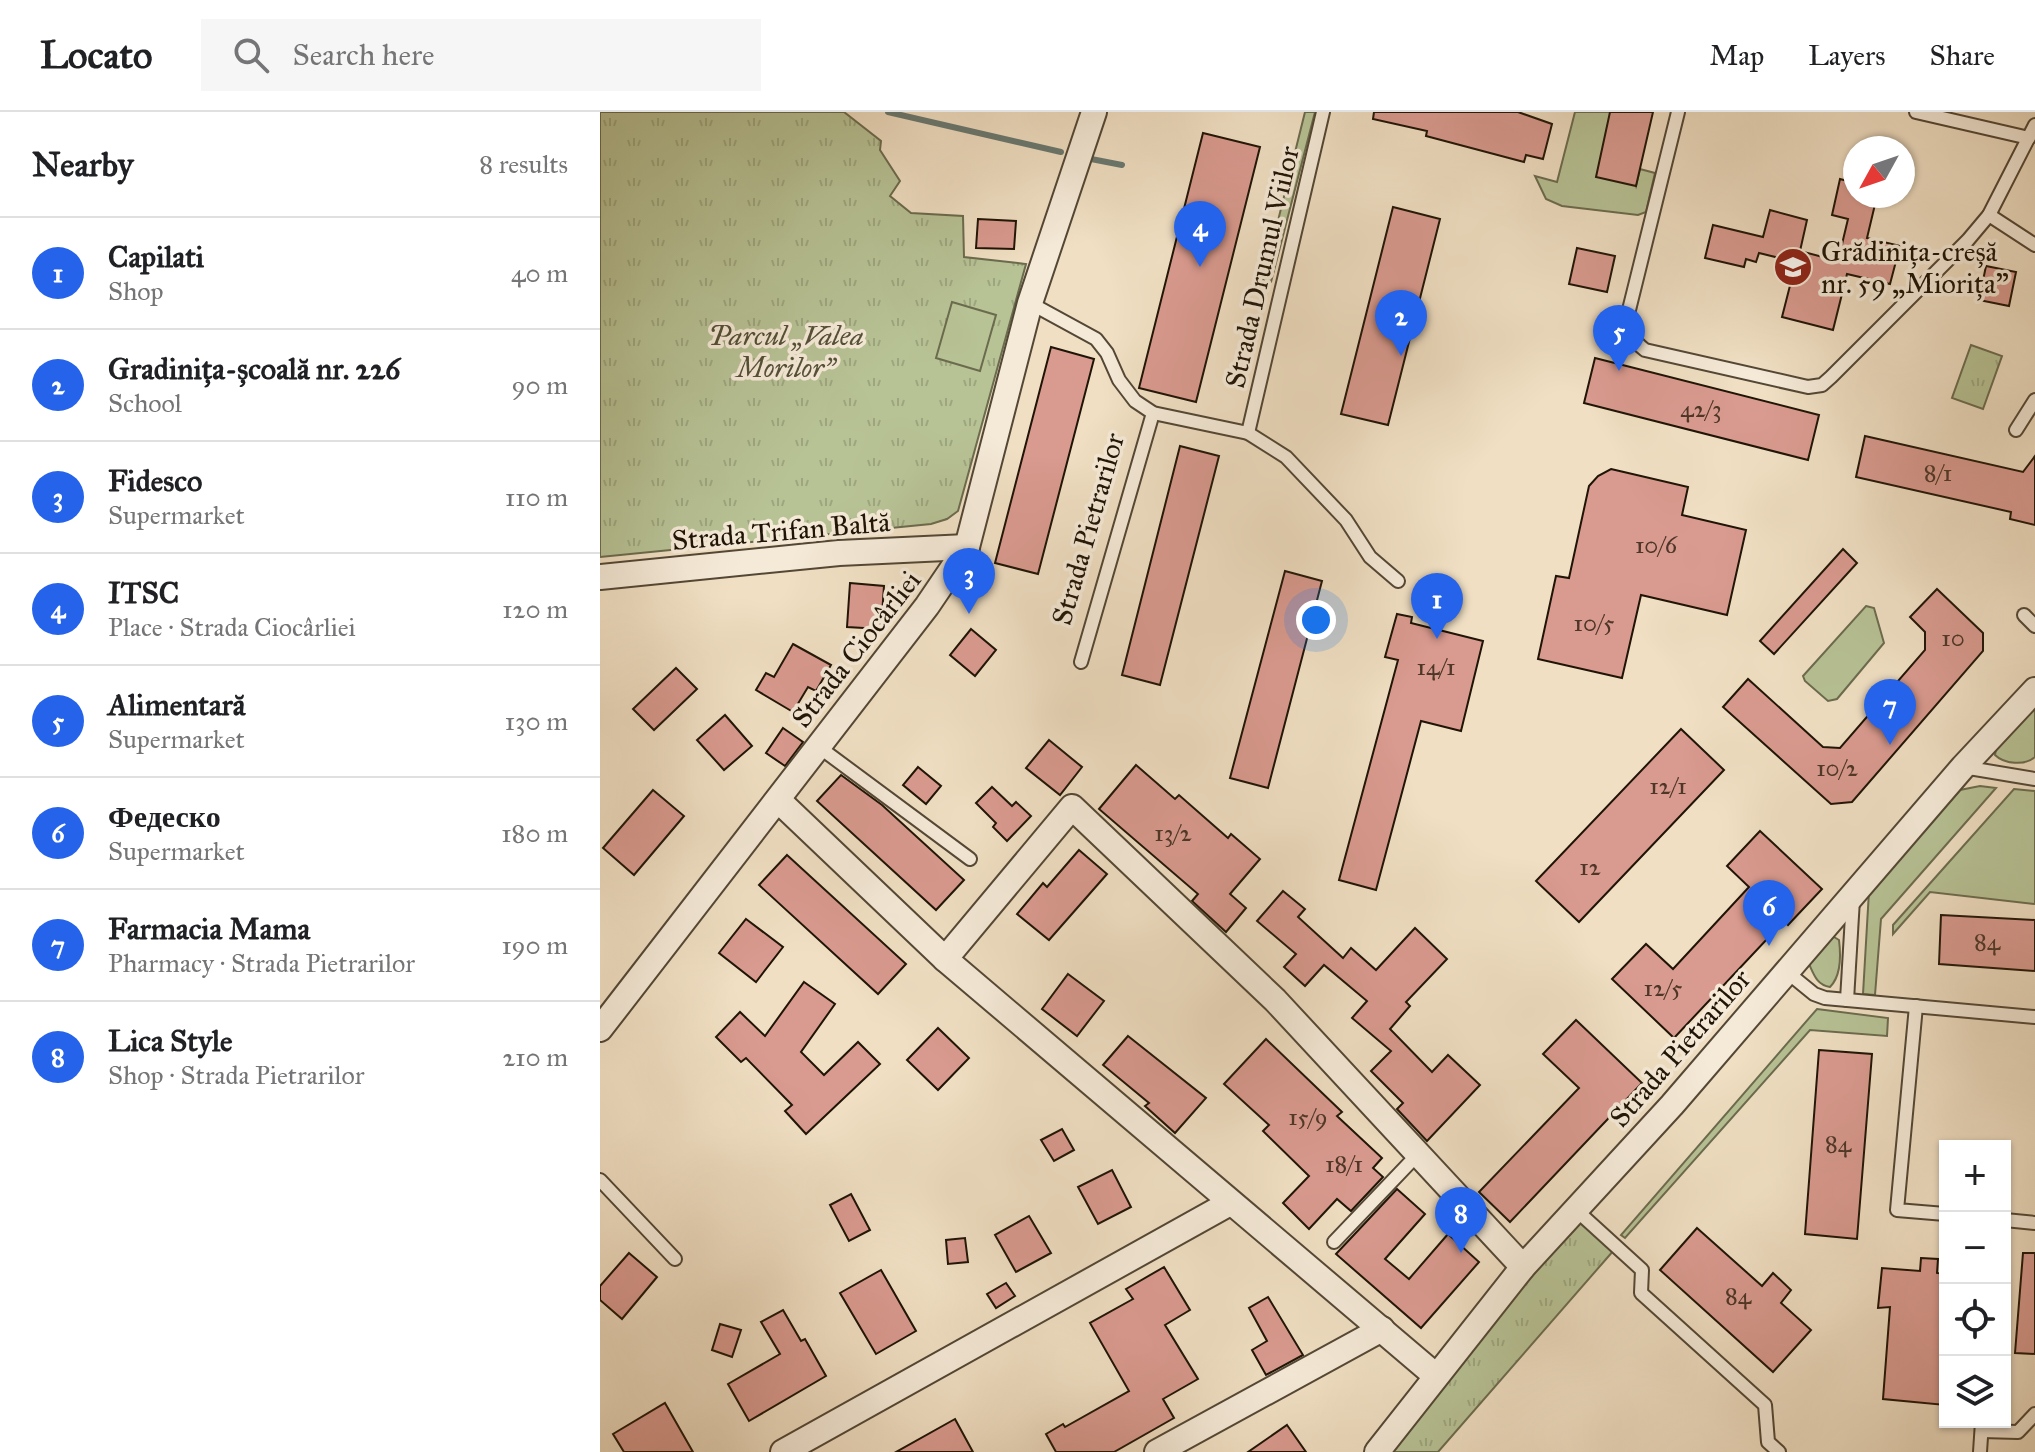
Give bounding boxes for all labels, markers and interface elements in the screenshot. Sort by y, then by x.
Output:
search box [201,19,761,91]
text: Locato [40,32,153,78]
icon: search [229,33,273,77]
text: Search here [293,37,434,73]
text: Map [1709,38,1764,73]
text: Layers [1808,38,1886,73]
text: Share [1930,38,1995,73]
north arrow [1843,136,1915,208]
street label: Strada Drumul Viilor [1217,142,1307,391]
text: Nearby [32,144,134,185]
text: 8 results [479,148,568,180]
pin: 4 [1174,201,1226,267]
place label: Grădinița-creșă nr. 59 „Miorița” [1821,234,2009,301]
text: Capilati [108,239,204,275]
school or university icon: Grădinița-creșă nr. 59 „Miorița” [1772,246,1814,288]
text: 1 [53,257,63,289]
text: 40 m [511,257,568,289]
text: Shop [108,275,164,307]
pin: 2 [1375,290,1427,356]
pin: 5 [1593,305,1645,371]
park label: Parcul „Valea Morilor” [708,318,864,385]
text: Gradinița-școală nr. 226 [108,351,401,387]
text: 2 [52,369,64,401]
text: 90 m [511,369,568,401]
text: School [108,387,182,419]
house number: 42/3 [1680,394,1722,424]
street label: Strada Pietrarilor [1044,428,1132,629]
house number: 8/1 [1924,458,1952,488]
text: Fidesco [108,463,202,499]
text: 3 [53,481,63,513]
text: 110 m [505,481,568,513]
text: Supermarket [108,499,245,531]
street label: Strada Trifan Baltă [670,504,892,558]
house number: 10/6 [1635,530,1678,560]
pin: 3 [943,548,995,614]
street label: Strada Ciocârliei [784,563,928,735]
pin: 1 [1411,573,1463,639]
text: ITSC [108,575,179,611]
text: 4 [51,593,65,625]
text: 120 m [502,593,568,625]
your location [1296,600,1336,640]
house number: 10/5 [1574,608,1614,638]
text: Place · Strada Ciocârliei [108,611,356,643]
house number: 10 [1941,623,1965,653]
house number: 14/1 [1417,652,1455,682]
pin: 7 [1864,679,1916,745]
text: Alimentară [108,687,245,723]
text: 5 [52,705,64,737]
text: 130 m [505,705,568,737]
text: Supermarket [108,723,245,755]
house number: 10/2 [1816,753,1858,783]
house number: 12/1 [1649,771,1687,801]
text: Федеско [108,799,221,835]
text: 6 [51,817,65,849]
text: 180 m [501,817,568,849]
house number: 13/2 [1154,818,1192,848]
text: Supermarket [108,835,245,867]
house number: 12 [1579,852,1601,882]
pin: 6 [1743,880,1795,946]
text: Farmacia Mama [108,911,310,947]
house number: 84 [1974,927,2001,957]
text: 7 [51,929,65,961]
text: 190 m [501,929,568,961]
text: Pharmacy · Strada Pietrarilor [108,947,415,979]
street label: Strada Pietrarilor [1602,961,1759,1134]
house number: 12/5 [1644,973,1682,1003]
text: Lica Style [108,1023,232,1059]
text: 8 [51,1041,65,1073]
text: 210 m [502,1041,568,1073]
text: Shop · Strada Pietrarilor [108,1059,364,1091]
house number: 15/9 [1288,1102,1328,1132]
house number: 84 [1825,1129,1852,1159]
map controls [1939,1140,2011,1428]
button: + [1939,1140,2011,1212]
house number: 18/1 [1325,1149,1363,1179]
pin: 8 [1435,1187,1487,1253]
button: − [1939,1212,2011,1284]
house number: 84 [1725,1281,1752,1311]
button: locate [1939,1284,2011,1356]
button: layers [1939,1356,2011,1428]

